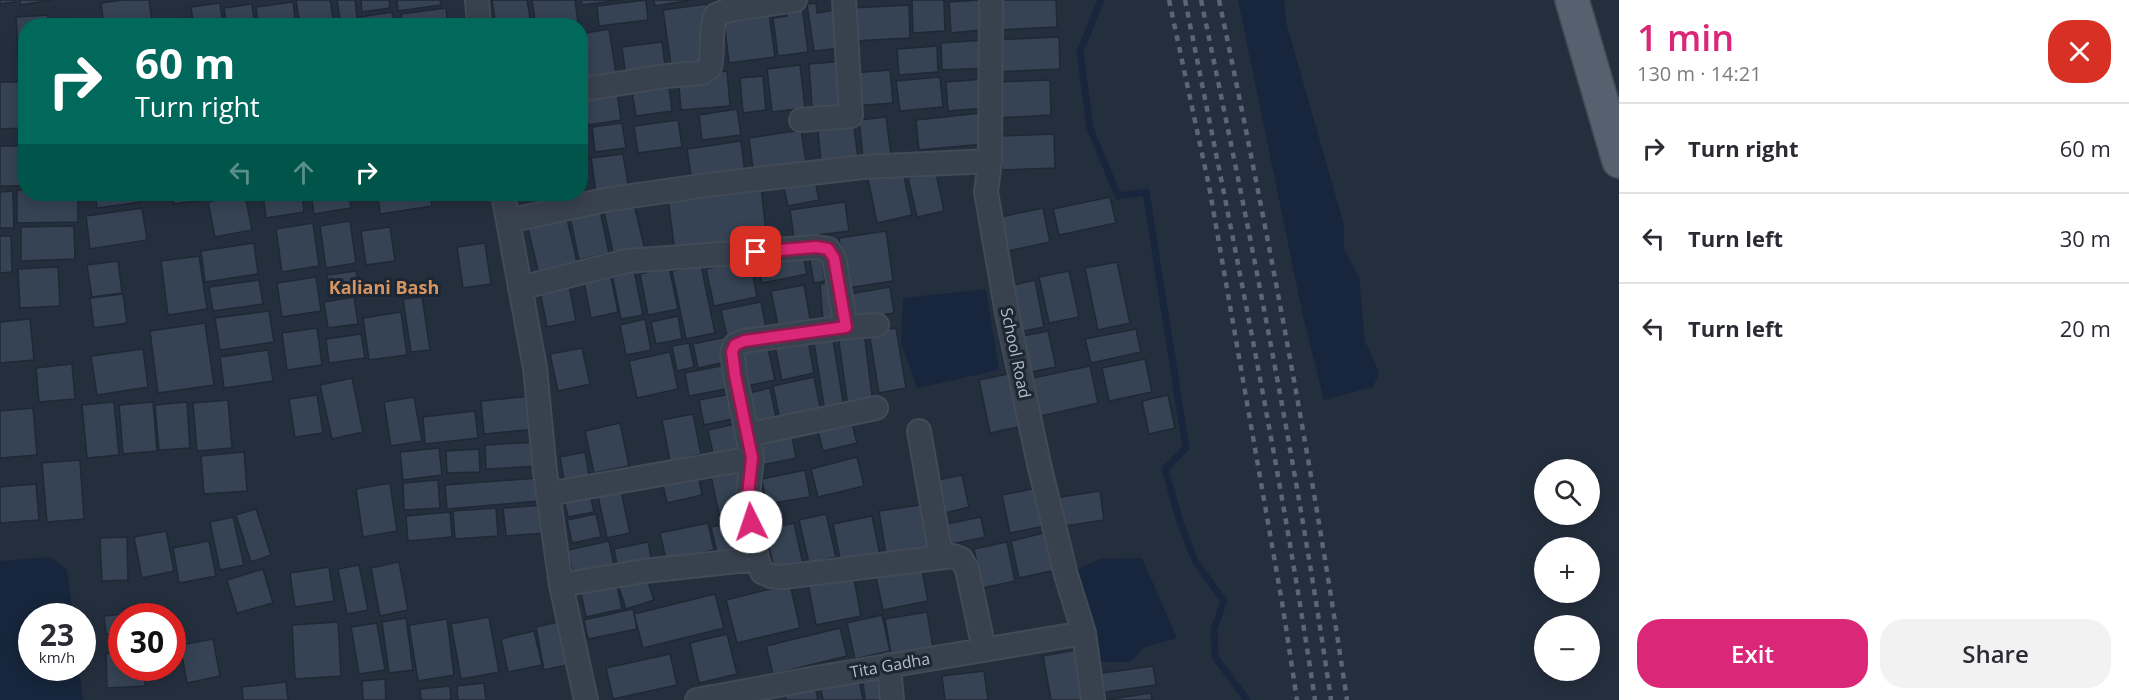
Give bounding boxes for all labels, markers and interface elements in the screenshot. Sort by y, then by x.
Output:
text: 1 min [1637,13,1734,62]
button: close [2048,20,2111,83]
text: 60 m [135,34,235,91]
icon: right [36,42,114,120]
text: 130 m · 14:21 [1637,60,1762,87]
text: Turn right [135,88,260,125]
icon: right [1637,132,1670,165]
text: Turn right [1688,133,1799,163]
text: 60 m [2060,133,2111,163]
icon: left [224,156,257,189]
icon: ahead [287,156,320,189]
icon: right [350,156,383,189]
icon: left [1637,222,1670,255]
text: Turn left [1688,223,1783,253]
text: 30 m [2060,223,2111,253]
pin [730,226,781,277]
icon: arrive [739,235,772,268]
district label: Kaliani Bash [329,275,439,299]
street label: School Road [996,306,1036,400]
icon: left [1637,312,1670,345]
text: Turn left [1688,313,1783,343]
text: 20 m [2060,313,2111,343]
map controls [1534,459,1600,681]
button: search [1534,459,1600,525]
position arrow [719,490,783,554]
button: + [1534,537,1600,603]
speed limit sign: 30 [108,603,186,681]
text: 23 [40,614,74,655]
button: − [1534,615,1600,681]
button: Exit [1637,619,1868,688]
button: Share [1880,619,2111,688]
text: km/h [39,647,75,667]
street label: Tita Gadha [848,647,932,683]

